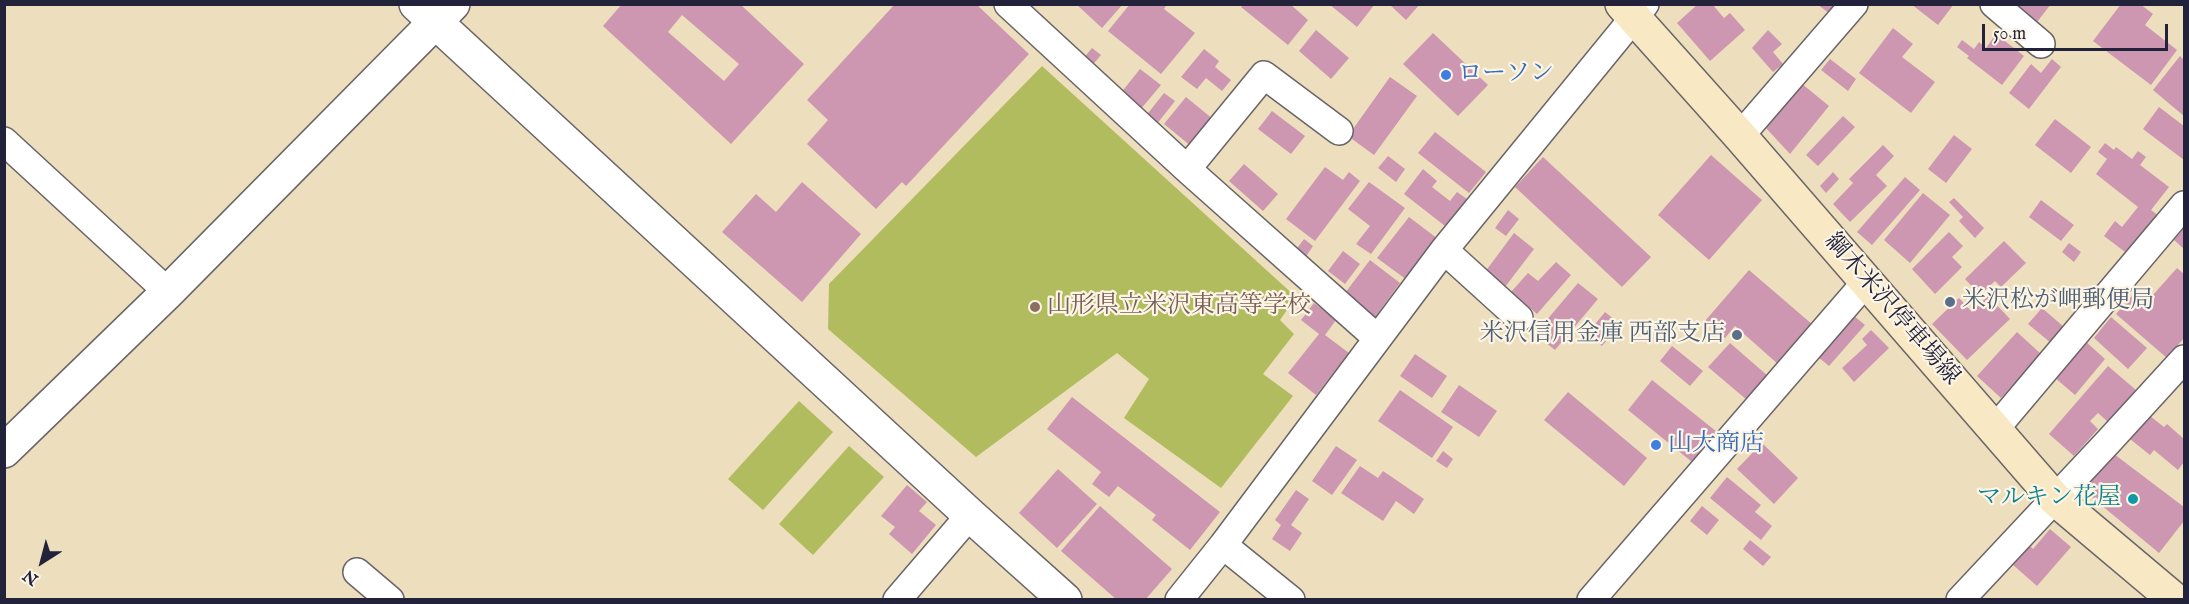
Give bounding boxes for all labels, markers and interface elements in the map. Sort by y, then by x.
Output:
scale bar [1985,12,2171,50]
text: 50 m [1993,23,2026,46]
place label: ローソン [1458,61,1554,89]
marker: ローソン [1439,68,1453,82]
street label: 綱木米沢停車場線 [1817,228,1965,392]
place label: 米沢松が岬郵便局 [1962,288,2154,316]
place label: 山形県立米沢東高等学校 [1047,293,1311,321]
marker: 米沢松が岬郵便局 [1943,295,1957,309]
marker: 山形県立米沢東高等学校 [1028,300,1042,314]
place label: 米沢信用金庫 西部支店 [1480,321,1725,349]
marker: 米沢信用金庫 西部支店 [1730,328,1744,342]
place label: 山大商店 [1668,431,1764,459]
marker: 山大商店 [1649,438,1663,452]
place label: マルキン花屋 [1977,485,2121,513]
marker: マルキン花屋 [2126,492,2140,506]
north arrow [12,532,72,592]
text: N [20,564,43,589]

